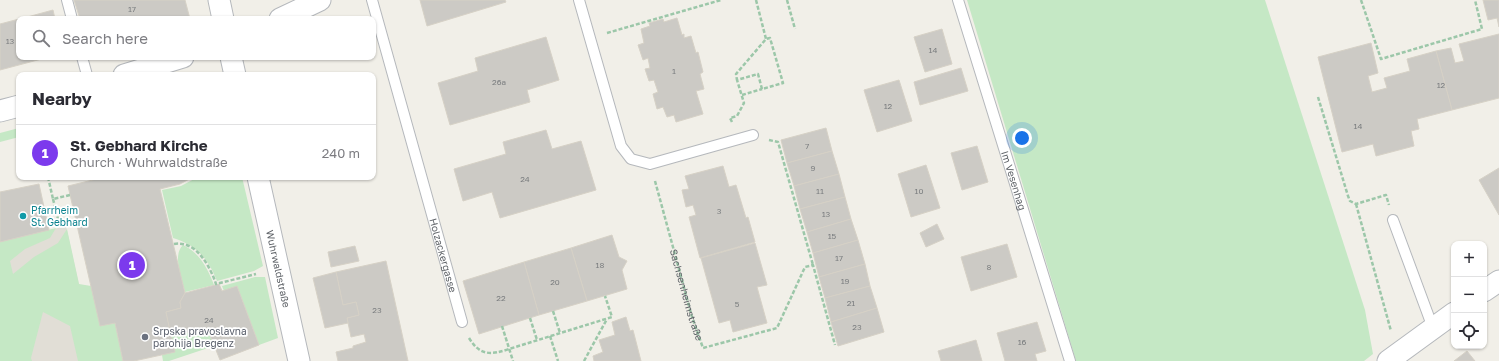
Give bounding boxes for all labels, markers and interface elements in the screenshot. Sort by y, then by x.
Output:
house number: 17 [128,4,136,14]
search box [16,16,376,60]
icon: search [30,27,52,49]
text: Search here [62,29,148,47]
house number: 13 [6,36,15,46]
house number: 14 [929,45,937,55]
house number: 1 [672,66,676,76]
house number: 26a [492,77,506,87]
house number: 12 [1437,80,1446,90]
text: Nearby [32,88,92,109]
house number: 12 [884,101,893,111]
house number: 14 [1354,121,1362,131]
your location [1012,128,1032,148]
text: St. Gebhard Kirche [70,136,207,154]
house number: 7 [805,141,809,151]
text: 1 [42,145,48,161]
text: 240 m [322,145,360,161]
street label: Im Vesenhag [999,149,1029,212]
text: Church · Wuhrwaldstraße [70,154,228,170]
house number: 9 [811,163,816,173]
house number: 24 [520,174,530,184]
house number: 11 [816,186,824,196]
house number: 10 [915,186,923,196]
place label: Pfarrheim St. Gebhard [31,204,88,228]
house number: 3 [717,206,722,216]
house number: 13 [822,209,831,219]
marker: Pfarrheim St. Gebhard [18,211,28,221]
street label: Holzackergasse [427,217,459,294]
street label: Wuhrwaldstraße [264,229,293,309]
house number: 15 [828,231,837,241]
map controls [1451,241,1487,349]
button: + [1451,241,1487,277]
street label: Sachsenheimstraße [668,248,706,342]
pin: 1 [119,250,145,280]
house number: 17 [835,253,843,263]
house number: 18 [596,260,604,270]
house number: 8 [987,262,992,272]
house number: 19 [841,276,850,286]
house number: 20 [550,277,560,287]
button: − [1451,277,1487,313]
house number: 22 [496,293,506,303]
house number: 21 [847,298,855,308]
house number: 5 [735,299,740,309]
house number: 23 [372,305,382,315]
button: locate [1451,313,1487,349]
house number: 24 [204,315,214,325]
house number: 23 [852,322,862,332]
place label: Srpska pravoslavna parohija Bregenz [153,325,247,349]
marker: Srpska pravoslavna parohija Bregenz [140,332,150,342]
house number: 16 [1018,337,1027,347]

